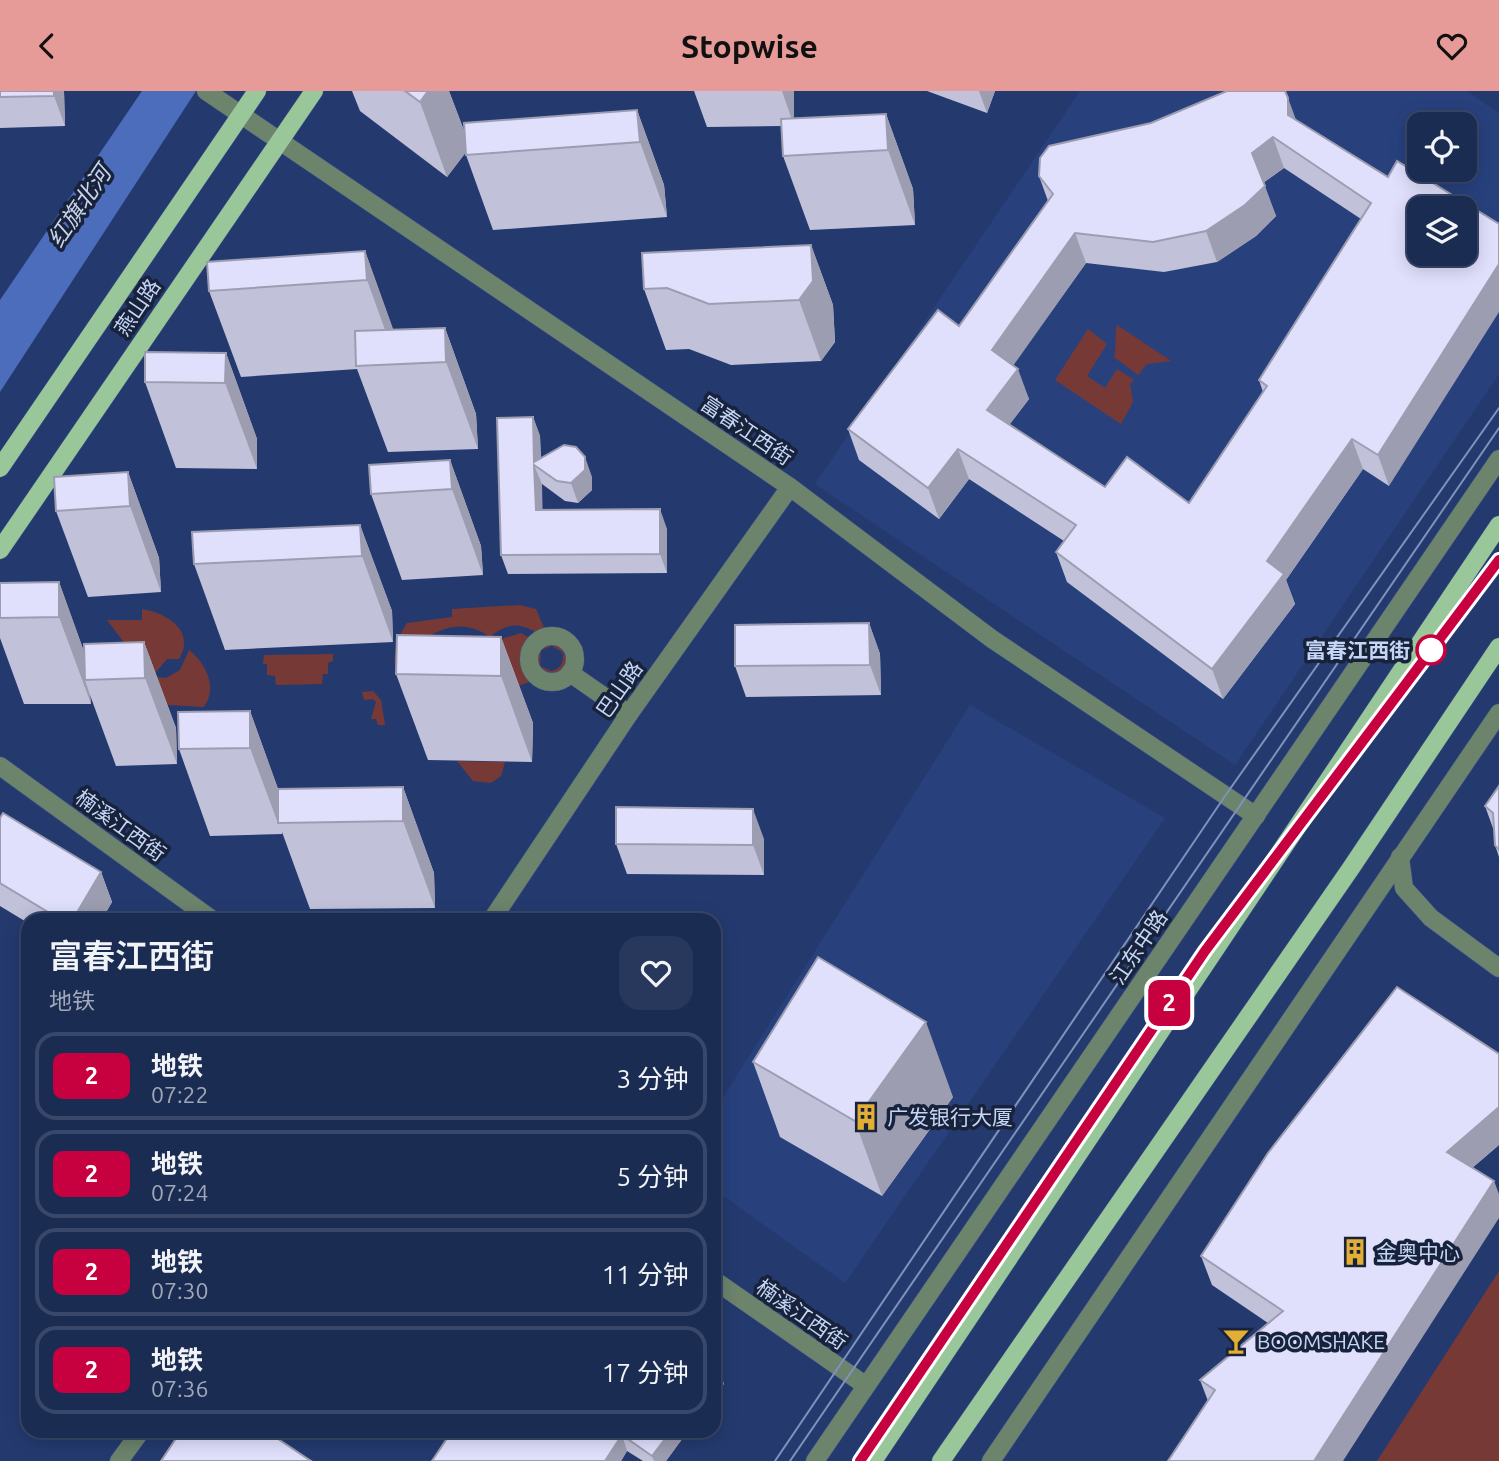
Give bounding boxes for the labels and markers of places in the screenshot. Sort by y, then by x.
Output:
marker: 富春江西街 [1416,635,1446,665]
place label: 富春江西街 [1305,638,1410,662]
building icon: 广发银行大厦 [851,1102,881,1132]
place label: 广发银行大厦 [887,1105,1013,1129]
building icon: 金奥中心 [1340,1237,1370,1267]
place label: 金奥中心 [1376,1240,1460,1264]
bar icon: BOOMSHAKE [1221,1326,1251,1356]
place label: BOOMSHAKE [1257,1329,1385,1353]

